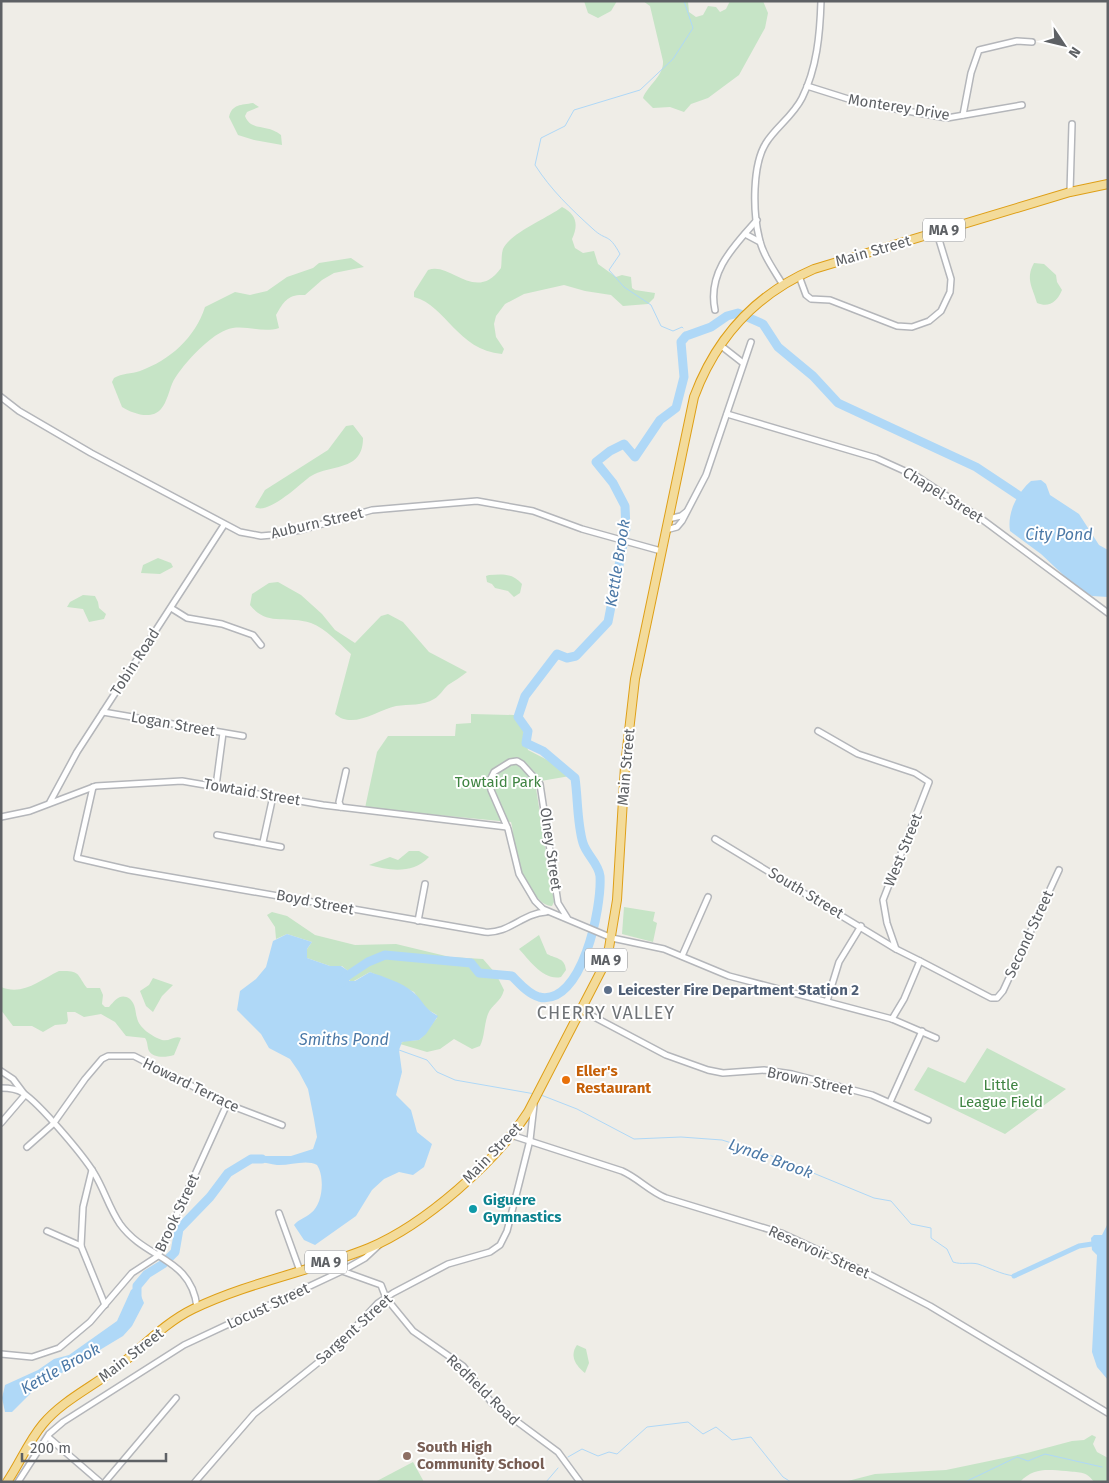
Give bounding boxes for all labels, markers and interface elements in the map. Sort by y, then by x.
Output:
north arrow [1039,20,1089,70]
text: N [1065,43,1084,61]
street label: Monterey Drive [847,90,951,124]
road number: MA 9 [923,218,965,242]
street label: Main Street [833,232,913,270]
street label: Chapel Street [899,463,987,527]
street label: Auburn Street [269,504,365,542]
water label: Kettle Brook [601,518,634,608]
water label: City Pond [1025,525,1093,544]
street label: Tobin Road [107,625,163,699]
street label: Logan Street [130,708,217,740]
street label: Main Street [614,727,638,806]
park label: Towtaid Park [455,773,542,791]
street label: Towtaid Street [202,775,302,809]
street label: Olney Street [536,806,566,892]
street label: West Street [880,810,926,889]
street label: South Street [765,864,847,923]
street label: Boyd Street [275,886,356,918]
street label: Second Street [1001,887,1057,981]
road number: MA 9 [585,948,627,972]
place label: Leicester Fire Department Station 2 [618,981,859,999]
marker: Leicester Fire Department Station 2 [602,984,614,996]
district label: CHERRY VALLEY [537,1002,675,1024]
water label: Smiths Pond [298,1030,389,1049]
street label: Howard Terrace [140,1054,242,1116]
place label: Eller's Restaurant [576,1062,651,1097]
street label: Brown Street [765,1063,855,1099]
marker: Eller's Restaurant [560,1074,572,1086]
park label: Little League Field [959,1076,1043,1111]
street label: Main Street [459,1118,526,1187]
water label: Lynde Brook [726,1134,816,1183]
street label: Brook Street [151,1170,203,1255]
place label: Giguere Gymnastics [483,1191,562,1226]
marker: Giguere Gymnastics [467,1203,479,1215]
street label: Reservoir Street [766,1222,873,1283]
road number: MA 9 [305,1250,347,1274]
street label: Locust Street [224,1279,313,1333]
street label: Sargent Street [312,1290,396,1368]
street label: Main Street [95,1324,168,1386]
water label: Kettle Brook [17,1339,104,1398]
street label: Redfield Road [443,1351,523,1429]
scale bar [22,1430,166,1462]
place label: South High Community School [417,1438,545,1473]
text: 200 m [30,1439,71,1457]
marker: South High Community School [401,1450,413,1462]

